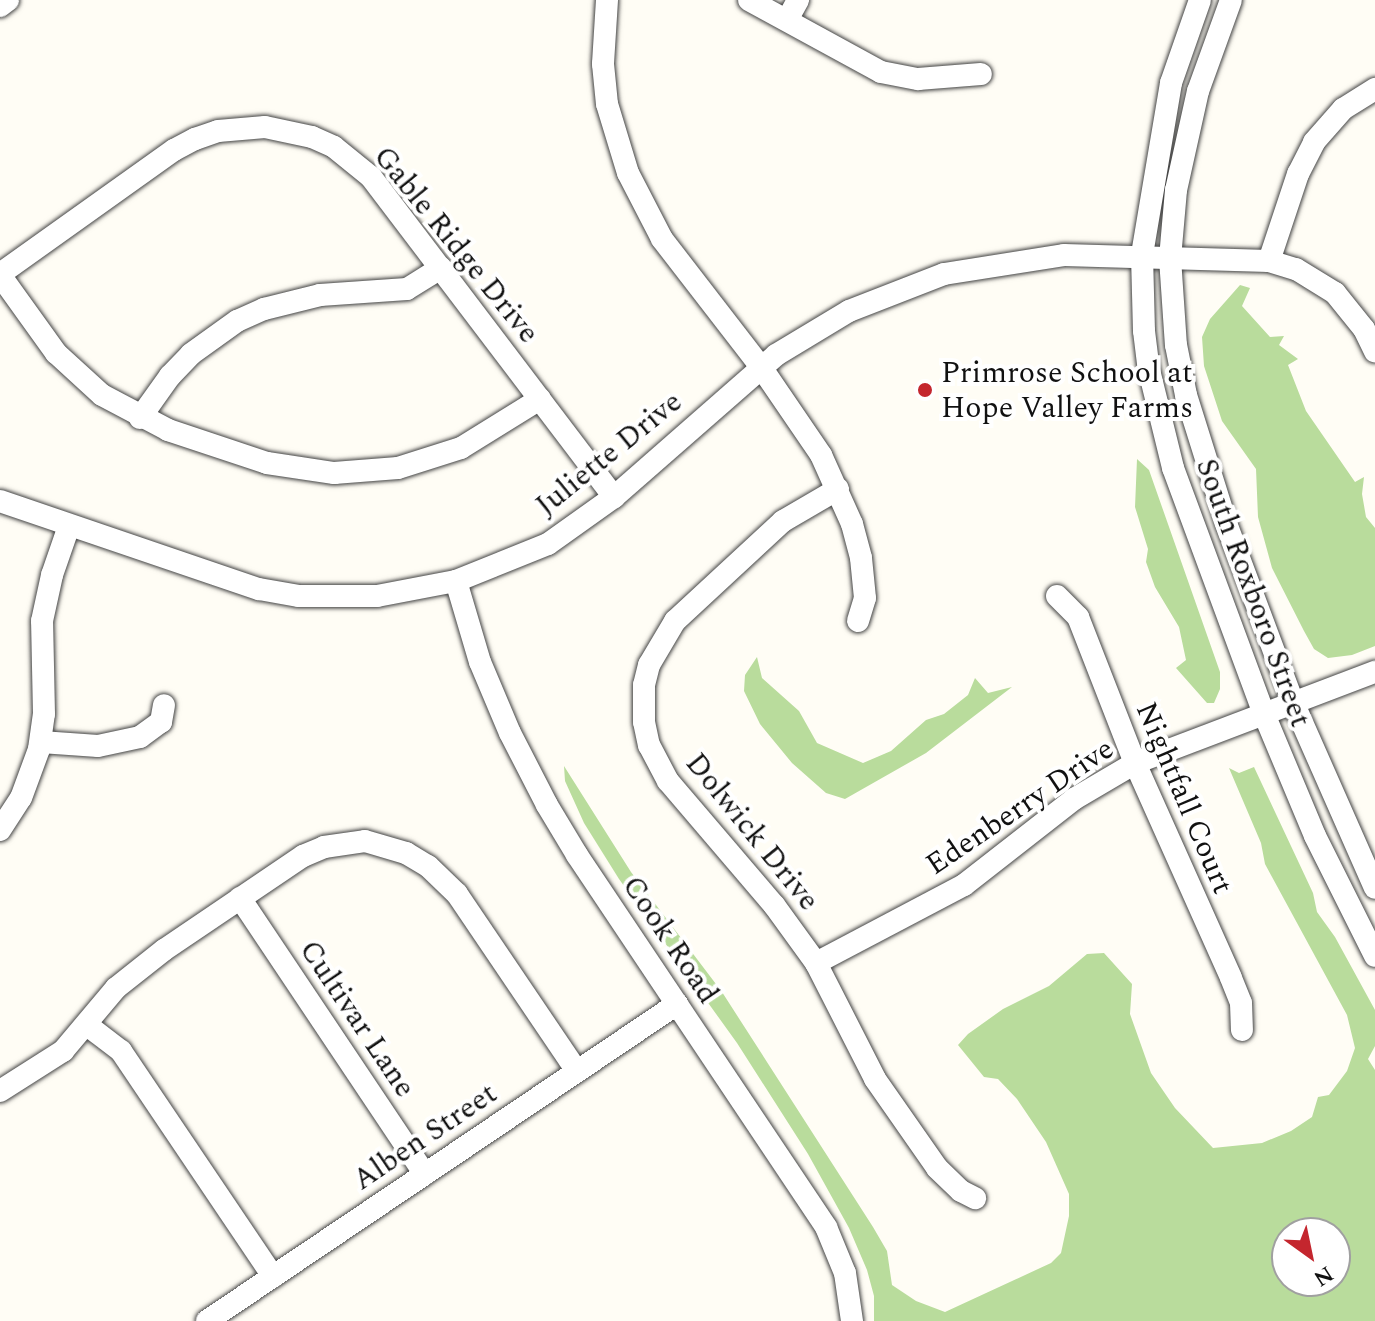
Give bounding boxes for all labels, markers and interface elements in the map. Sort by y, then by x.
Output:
street label: Gable Ridge Drive [366,139,546,351]
place label: Primrose School at Hope Valley Farms [941,355,1193,426]
marker: Primrose School at Hope Valley Farms [916,381,934,399]
street label: Juliette Drive [529,384,689,524]
street label: South Roxboro Street [1188,454,1318,732]
street label: Nightfall Court [1127,697,1241,899]
street label: Edenberry Drive [919,731,1121,883]
street label: Dolwick Drive [677,746,827,918]
street label: Cook Road [614,869,726,1011]
street label: Cultivar Lane [291,934,423,1104]
street label: Alben Street [346,1076,504,1198]
north arrow [1271,1217,1351,1297]
text: N [1307,1257,1340,1295]

